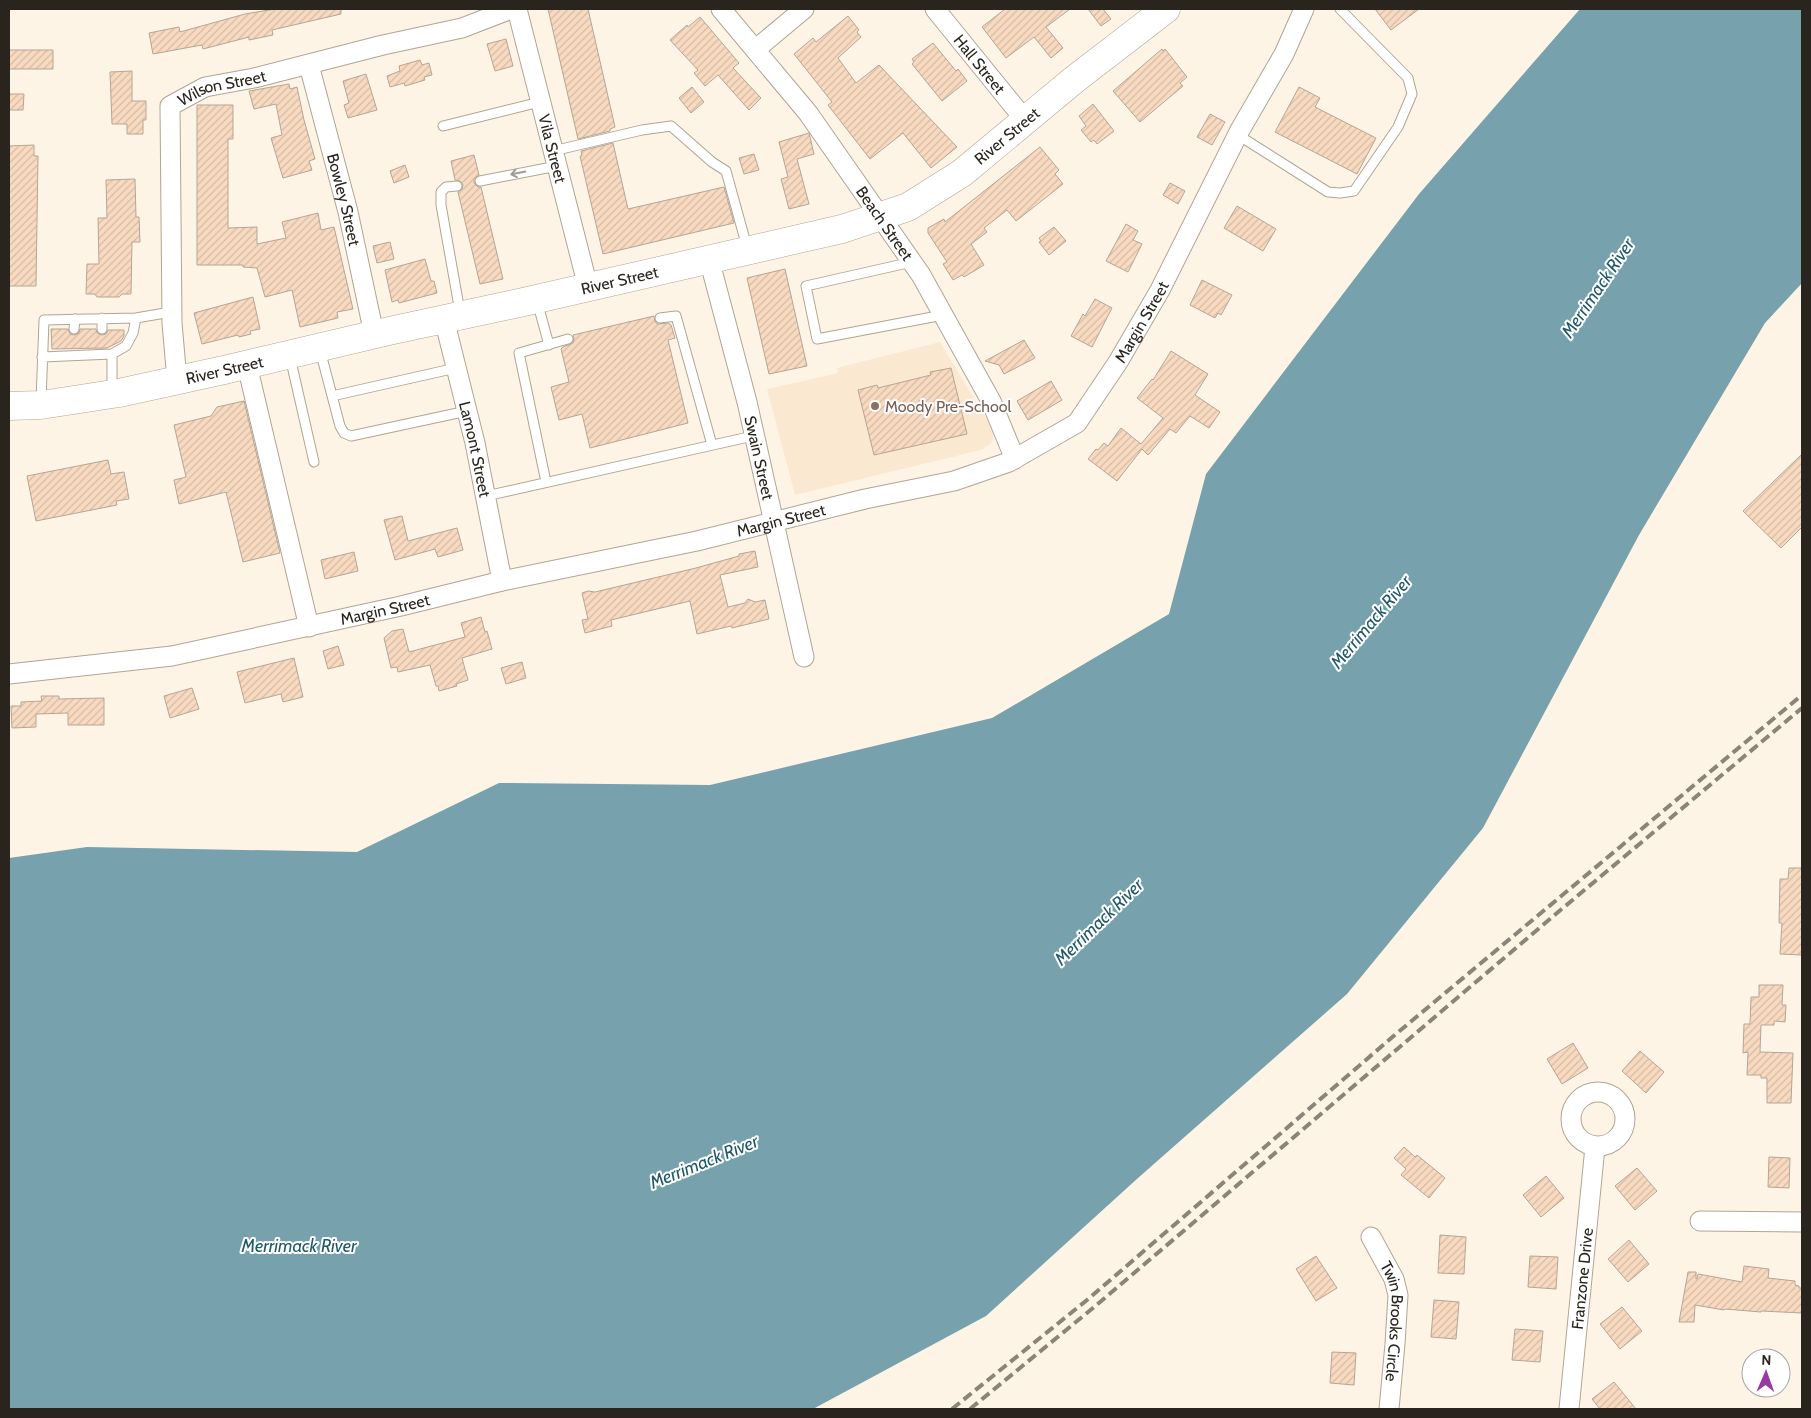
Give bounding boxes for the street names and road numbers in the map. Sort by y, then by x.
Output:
street label: Hall Street [950,31,1010,98]
street label: Wilson Street [174,66,268,110]
street label: River Street [970,103,1044,168]
street label: Vila Street [535,112,571,185]
street label: Bowley Street [323,151,365,248]
street label: Beach Street [852,182,918,265]
street label: River Street [579,262,661,298]
street label: Margin Street [1110,278,1173,366]
street label: River Street [184,351,266,388]
street label: Lamont Street [455,399,495,499]
street label: Swain Street [741,414,778,502]
street label: Margin Street [734,500,828,540]
street label: Margin Street [339,590,432,628]
street label: Franzone Drive [1567,1227,1596,1330]
street label: Twin Brooks Circle [1377,1258,1408,1382]

